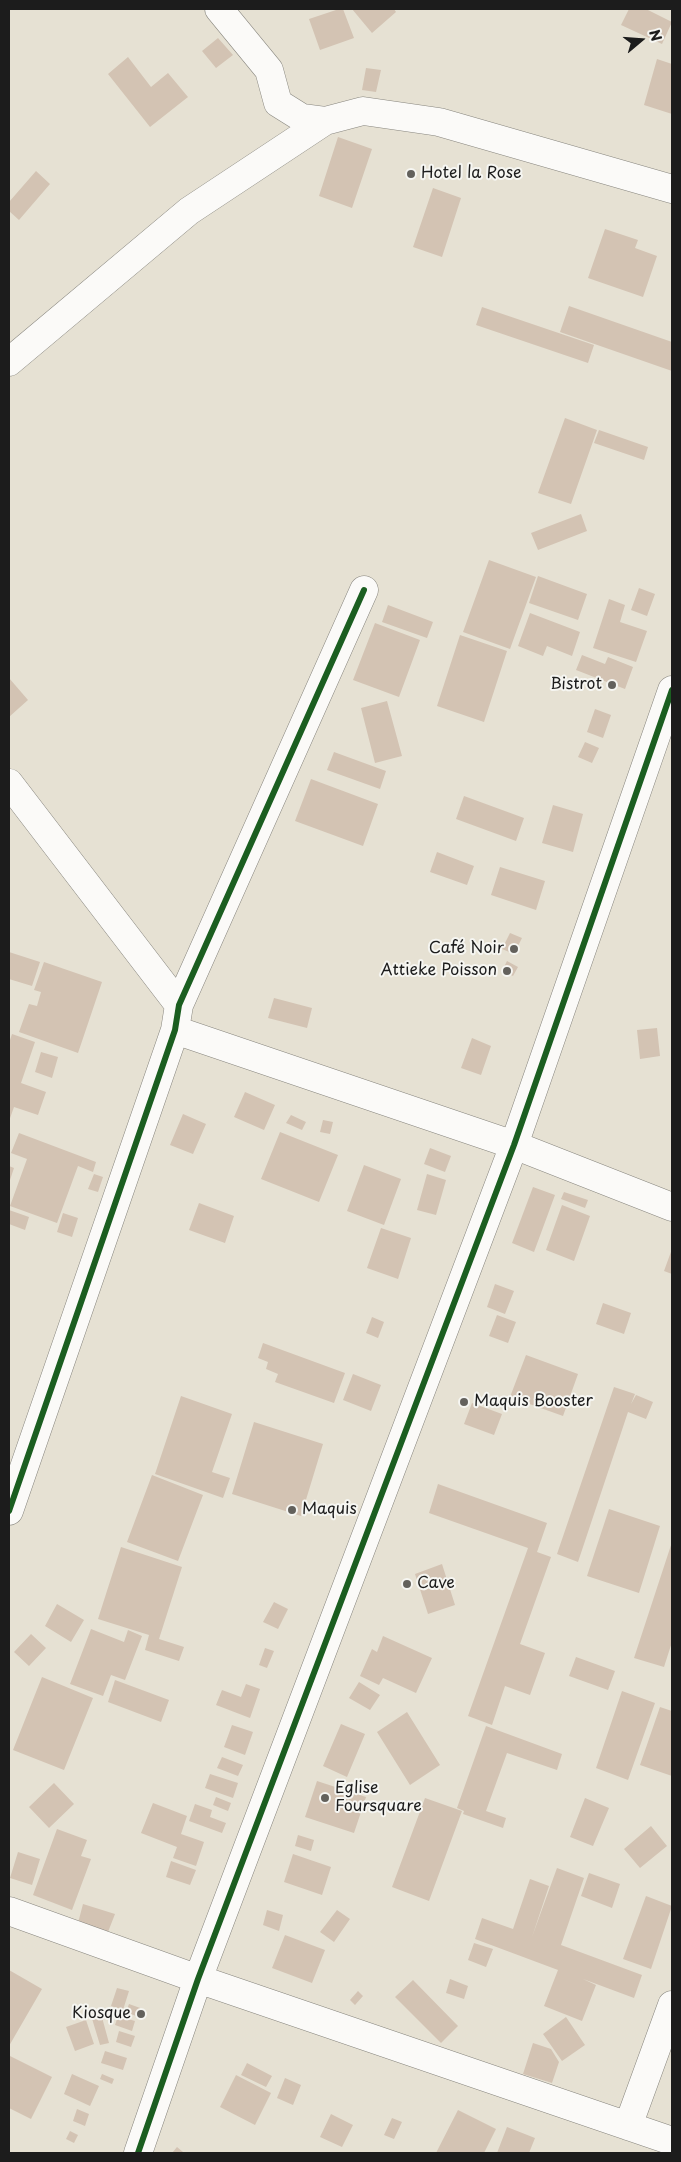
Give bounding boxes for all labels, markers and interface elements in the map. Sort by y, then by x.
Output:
north arrow [616,15,666,65]
text: N [644,27,667,44]
place label: Hotel la Rose [421,164,522,184]
marker: Hotel la Rose [405,168,417,180]
place label: Bistrot [550,675,602,695]
marker: Bistrot [606,679,618,691]
place label: Café Noir [429,939,504,959]
marker: Café Noir [508,943,520,955]
place label: Attieke Poisson [380,961,497,981]
marker: Attieke Poisson [501,965,513,977]
place label: Maquis Booster [474,1392,593,1412]
marker: Maquis Booster [458,1396,470,1408]
place label: Maquis [302,1500,357,1520]
marker: Maquis [286,1504,298,1516]
place label: Cave [417,1574,455,1594]
marker: Cave [401,1578,413,1590]
place label: Eglise Foursquare [335,1779,422,1817]
marker: Eglise Foursquare [319,1792,331,1804]
place label: Kiosque [72,2004,131,2024]
marker: Kiosque [135,2008,147,2020]

